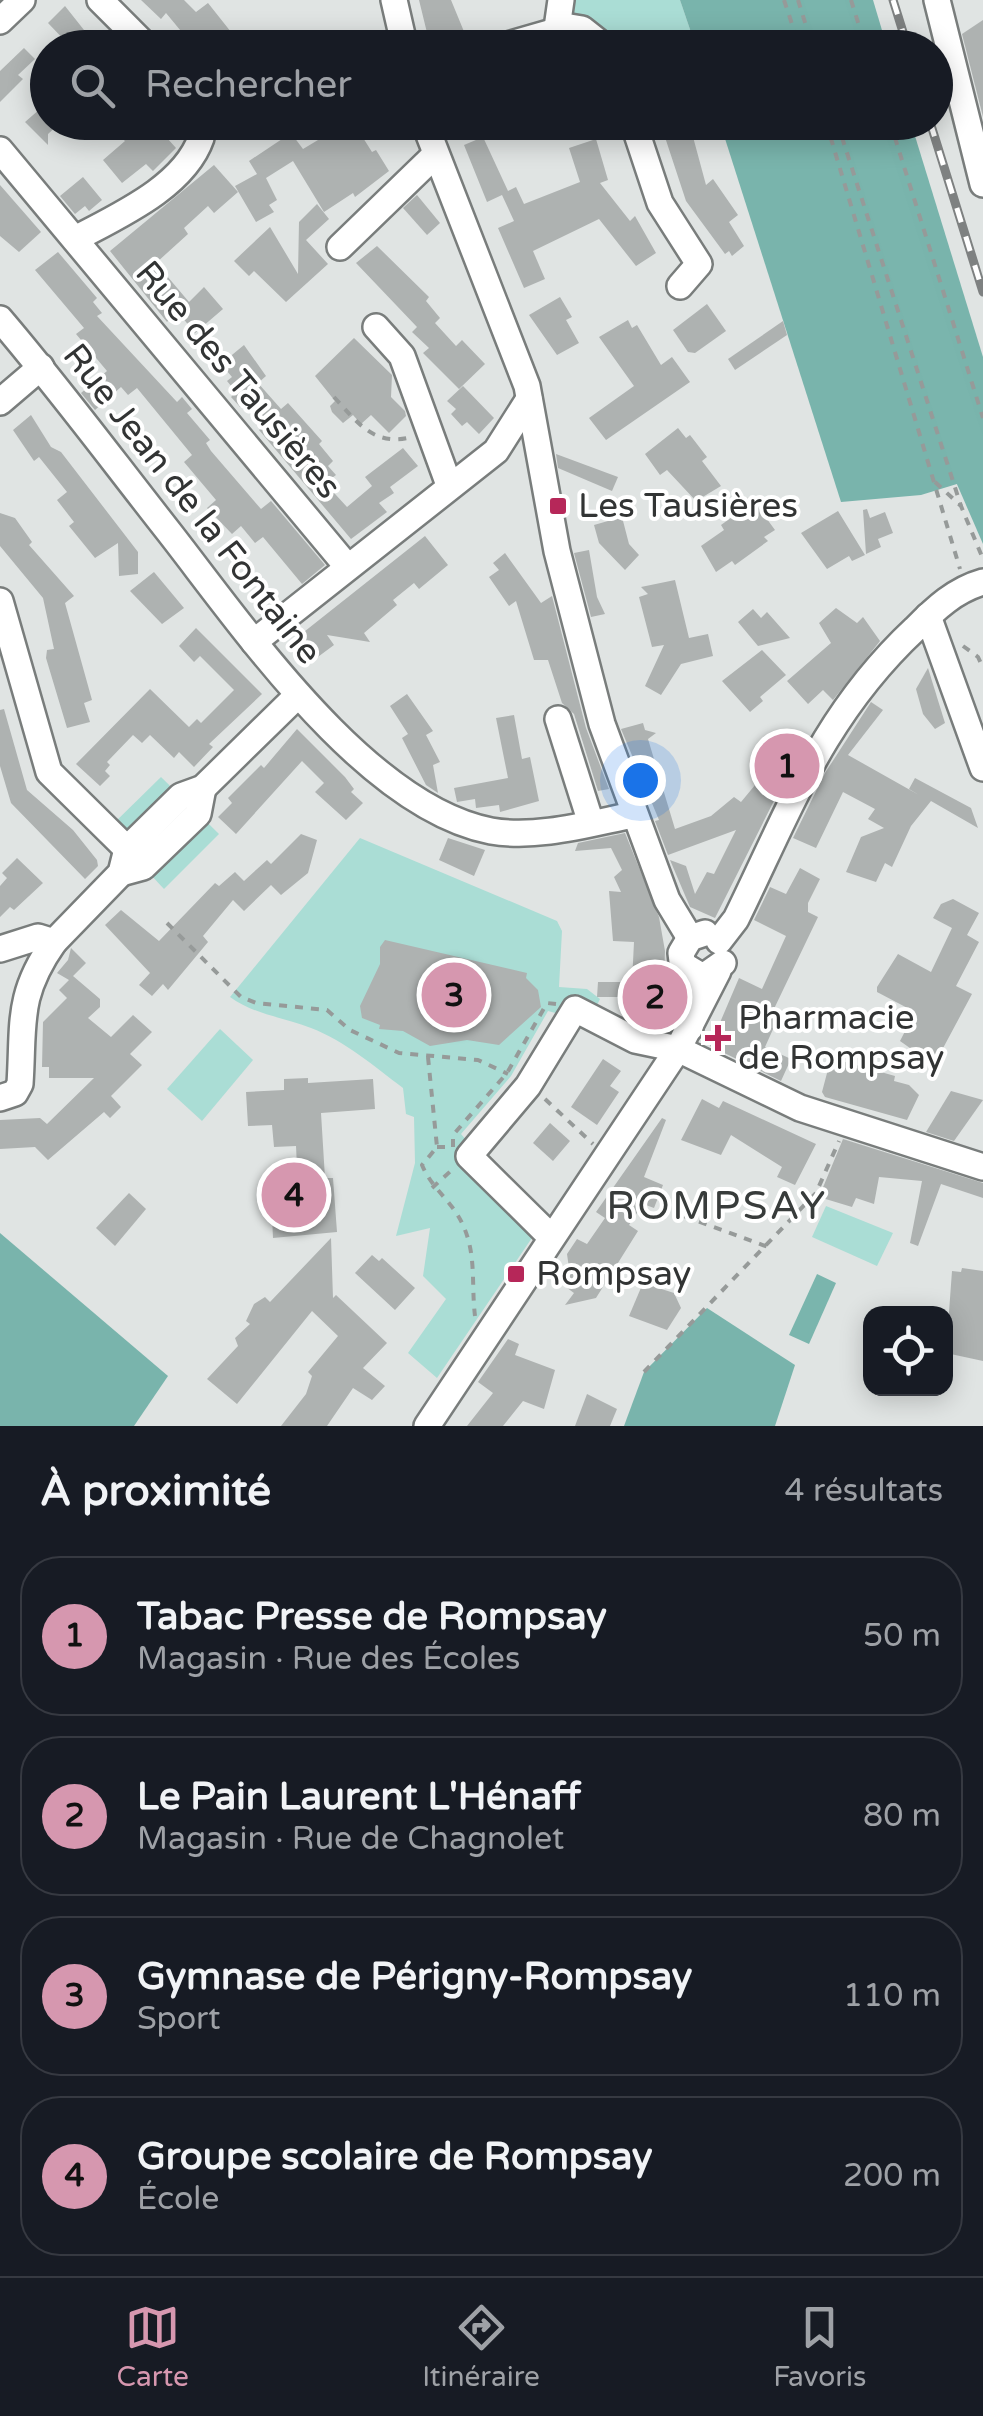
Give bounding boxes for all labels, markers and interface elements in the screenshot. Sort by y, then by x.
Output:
search box [30,30,953,140]
icon: search [65,58,120,113]
text: Rechercher [145,62,352,108]
street label: Rue des Tausières [126,253,350,507]
street label: Rue Jean de la Fontaine [54,336,330,672]
place label: Les Tausières [578,485,798,527]
marker: Les Tausières [547,495,569,517]
pin: 1 [754,728,820,804]
your location [615,755,666,806]
pin: 3 [422,958,486,1032]
pin: 2 [622,960,688,1034]
place label: Pharmacie de Rompsay [738,997,944,1079]
marker: Pharmacie de Rompsay [707,1027,729,1049]
pin: 4 [262,1158,326,1232]
district label: ROMPSAY [606,1182,828,1230]
place label: Rompsay [536,1253,691,1295]
marker: Rompsay [505,1263,527,1285]
map controls [863,1306,953,1396]
button: locate [863,1306,953,1396]
text: À proximité [40,1466,271,1517]
text: 4 résultats [784,1472,943,1510]
text: Tabac Presse de Rompsay [137,1594,607,1640]
text: 1 [64,1617,85,1655]
text: 50 m [863,1617,941,1655]
text: Magasin · Rue des Écoles [137,1640,520,1678]
text: Le Pain Laurent L'Hénaff [137,1774,581,1820]
text: 2 [64,1797,85,1835]
text: 80 m [863,1797,941,1835]
text: Magasin · Rue de Chagnolet [137,1820,564,1858]
text: Gymnase de Périgny-Rompsay [137,1954,692,2000]
text: 3 [64,1977,85,2015]
text: 110 m [843,1977,941,2015]
text: Sport [137,2000,221,2038]
text: Groupe scolaire de Rompsay [137,2134,653,2180]
text: 4 [64,2157,85,2195]
text: 200 m [843,2157,941,2195]
text: École [137,2180,219,2218]
tab: Carte [117,2300,189,2394]
tab: Itinéraire [422,2300,540,2394]
tab: Favoris [773,2300,866,2394]

